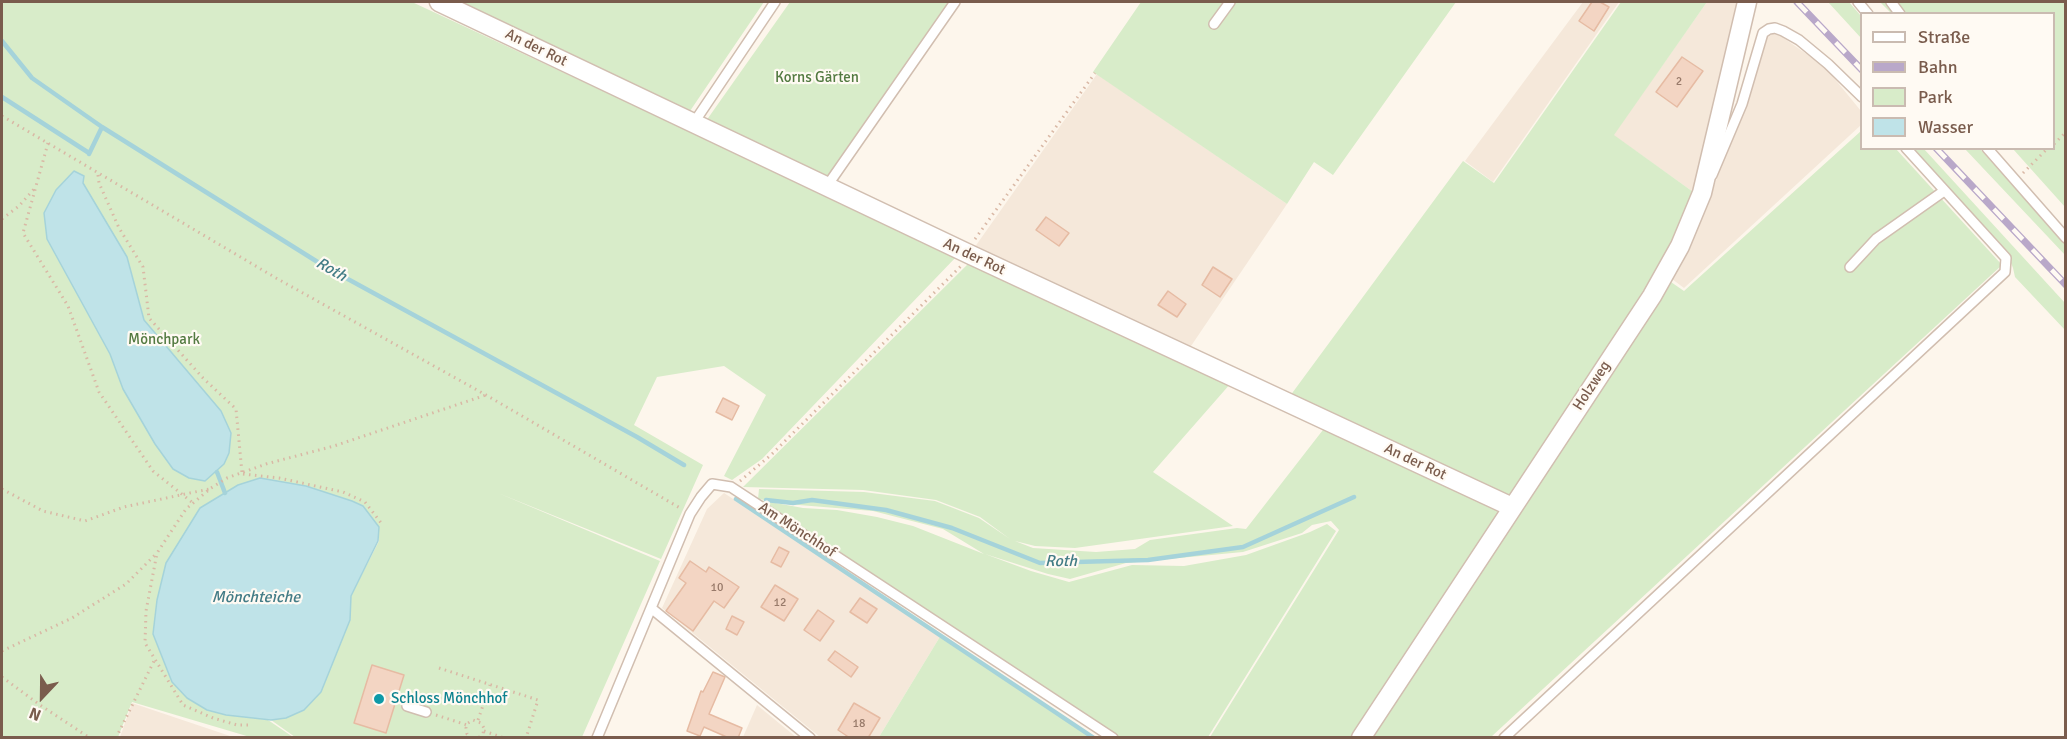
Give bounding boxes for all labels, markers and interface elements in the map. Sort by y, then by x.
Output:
legend [1860,12,2055,150]
street label: An der Rot [502,25,570,71]
text: Straße [1918,26,1970,48]
text: Bahn [1918,56,1958,78]
park label: Korns Gärten [775,69,859,87]
house number: 2 [1676,75,1682,89]
text: Park [1918,86,1953,108]
text: Wasser [1918,116,1973,138]
street label: An der Rot [940,235,1008,279]
water label: Roth [312,254,350,286]
park label: Mönchpark [128,331,200,349]
street label: Holzweg [1569,358,1615,414]
street label: An der Rot [1381,440,1449,484]
street label: Am Mönchhof [755,498,839,562]
water label: Roth [1045,552,1077,572]
house number: 10 [711,581,723,595]
water label: Mönchteiche [212,588,300,608]
house number: 12 [774,596,786,610]
north arrow [12,667,72,727]
place label: Schloss Mönchhof [391,690,507,708]
marker: Schloss Mönchhof [372,692,386,706]
text: N [26,702,44,725]
house number: 18 [853,717,865,731]

